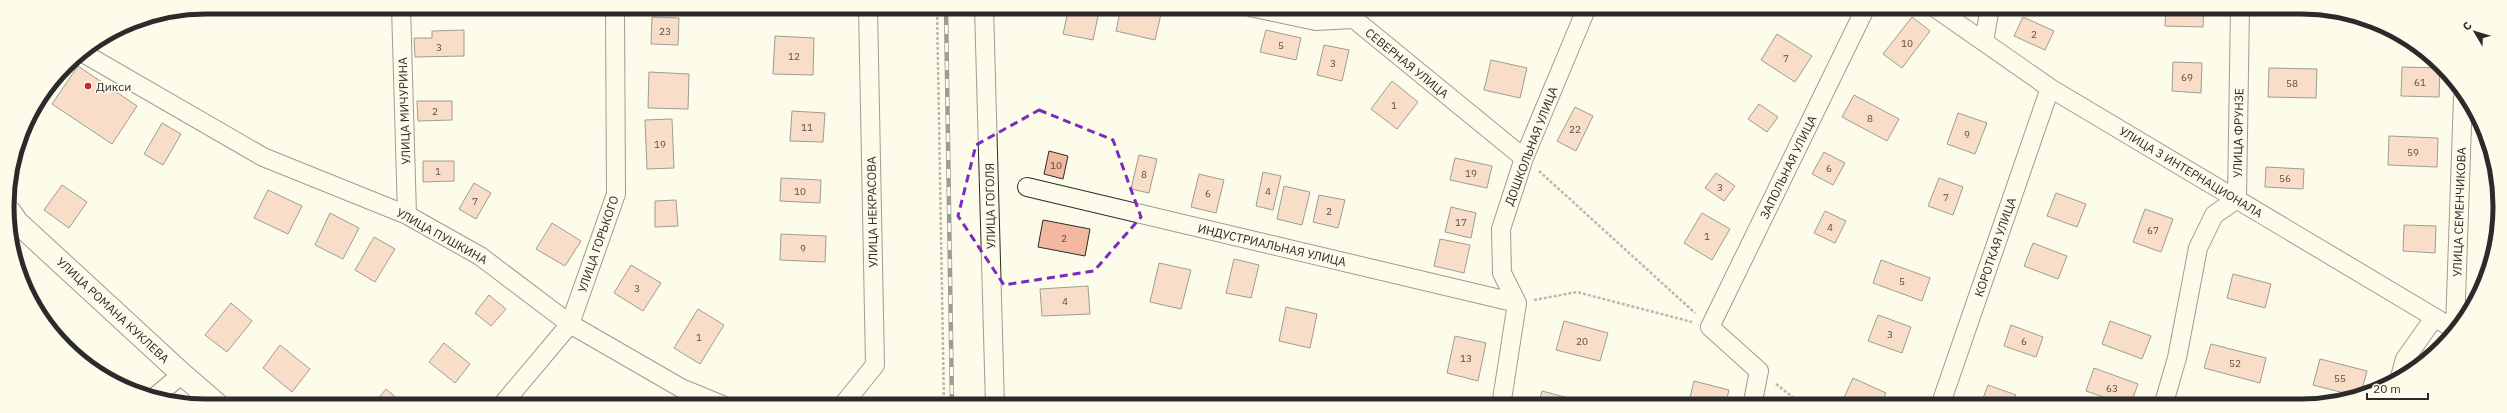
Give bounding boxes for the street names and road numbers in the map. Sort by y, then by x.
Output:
street label: СЕВЕРНАЯ УЛИЦА [1362,25,1452,101]
street label: УЛИЦА МИЧУРИНА [395,57,413,165]
street label: ДОШКОЛЬНАЯ УЛИЦА [1501,84,1561,208]
street label: УЛИЦА ФРУНЗЕ [2230,88,2246,178]
street label: ЗАПОЛЬНАЯ УЛИЦА [1756,112,1820,221]
street label: УЛИЦА 3 ИНТЕРНАЦИОНАЛА [2117,123,2266,221]
street label: УЛИЦА СЕМЕНЧИКОВА [2449,146,2469,277]
street label: УЛИЦА НЕКРАСОВА [864,156,880,268]
street label: УЛИЦА ГОГОЛЯ [982,163,998,249]
street label: УЛИЦА ГОРЬКОГО [574,193,622,295]
street label: КОРОТКАЯ УЛИЦА [1971,195,2019,299]
street label: УЛИЦА ПУШКИНА [394,205,491,267]
street label: ИНДУСТРИАЛЬНАЯ УЛИЦА [1196,221,1348,269]
street label: УЛИЦА РОМАНА КУКЛЕВА [54,254,173,366]

